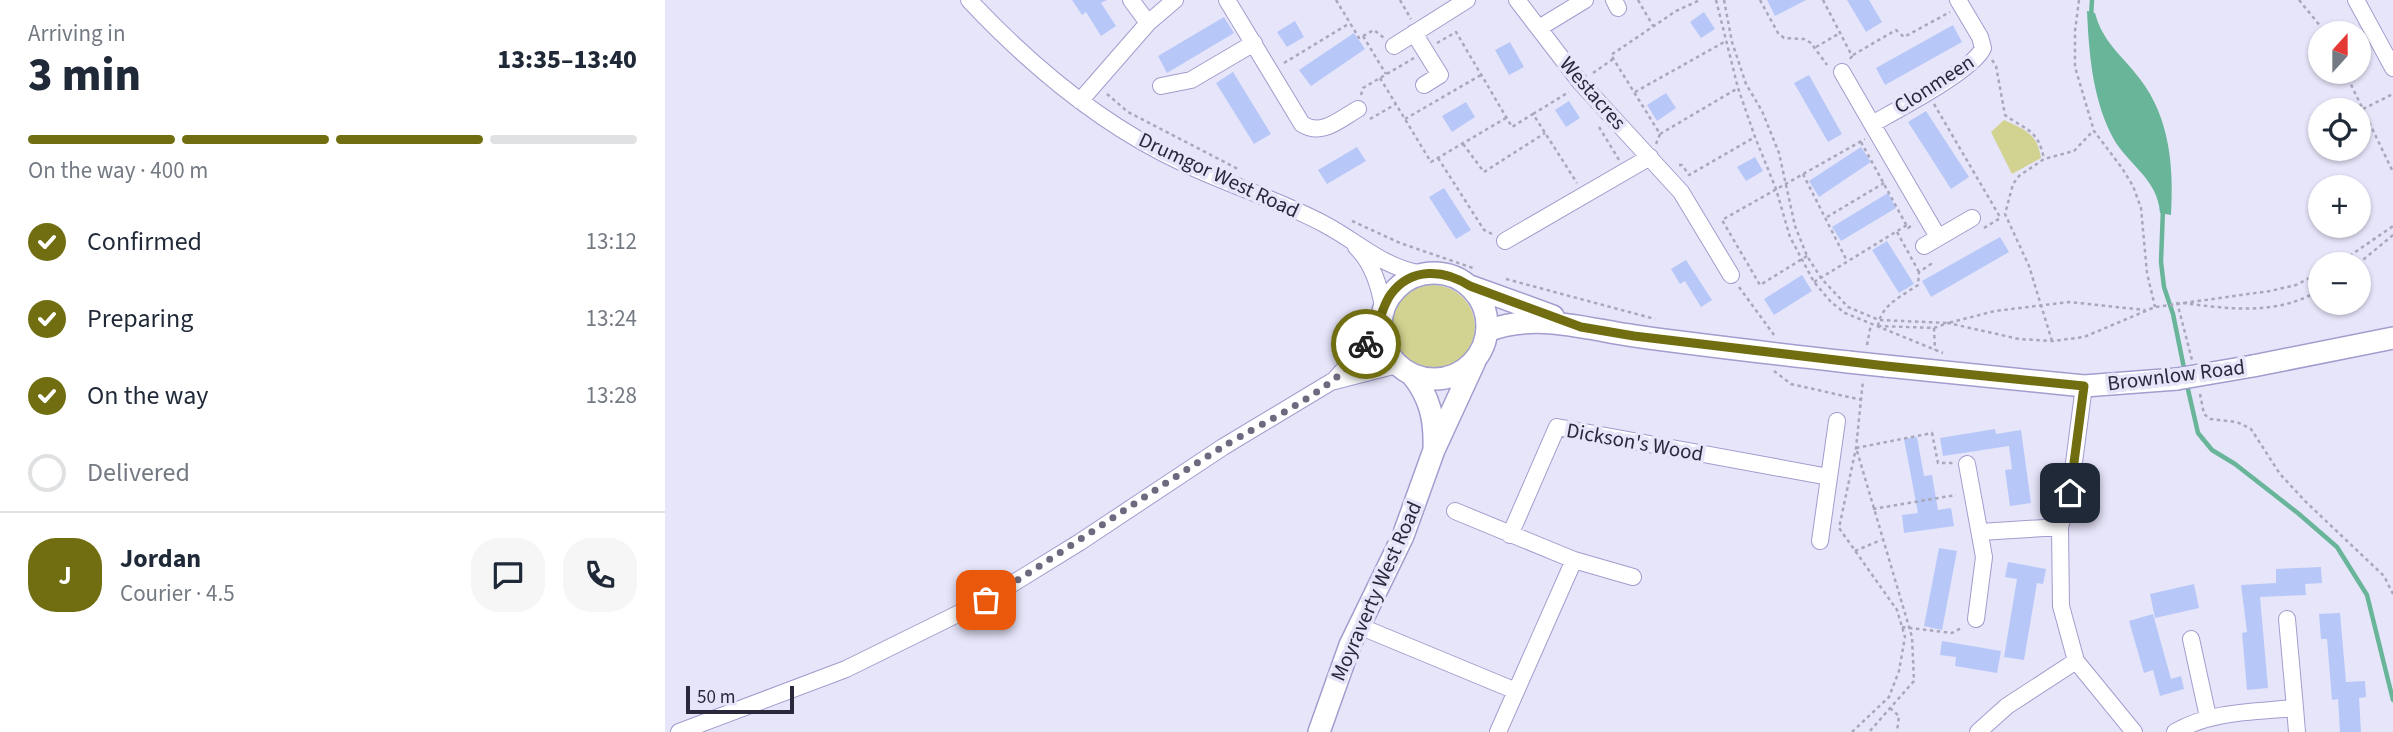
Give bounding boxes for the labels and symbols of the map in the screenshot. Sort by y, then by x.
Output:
north arrow [2308,21,2371,84]
street label: Clonmeen [1888,47,1980,121]
street label: Westacres [1553,50,1633,136]
street label: Drumgor West Road [1134,125,1304,225]
courier [1331,309,1401,379]
street label: Brownlow Road [2106,352,2246,398]
street label: Dickson's Wood [1564,415,1706,469]
pin [2040,463,2100,523]
street label: Moyraverty West Road [1323,496,1429,686]
pin [956,570,1016,630]
scale bar [686,683,795,715]

